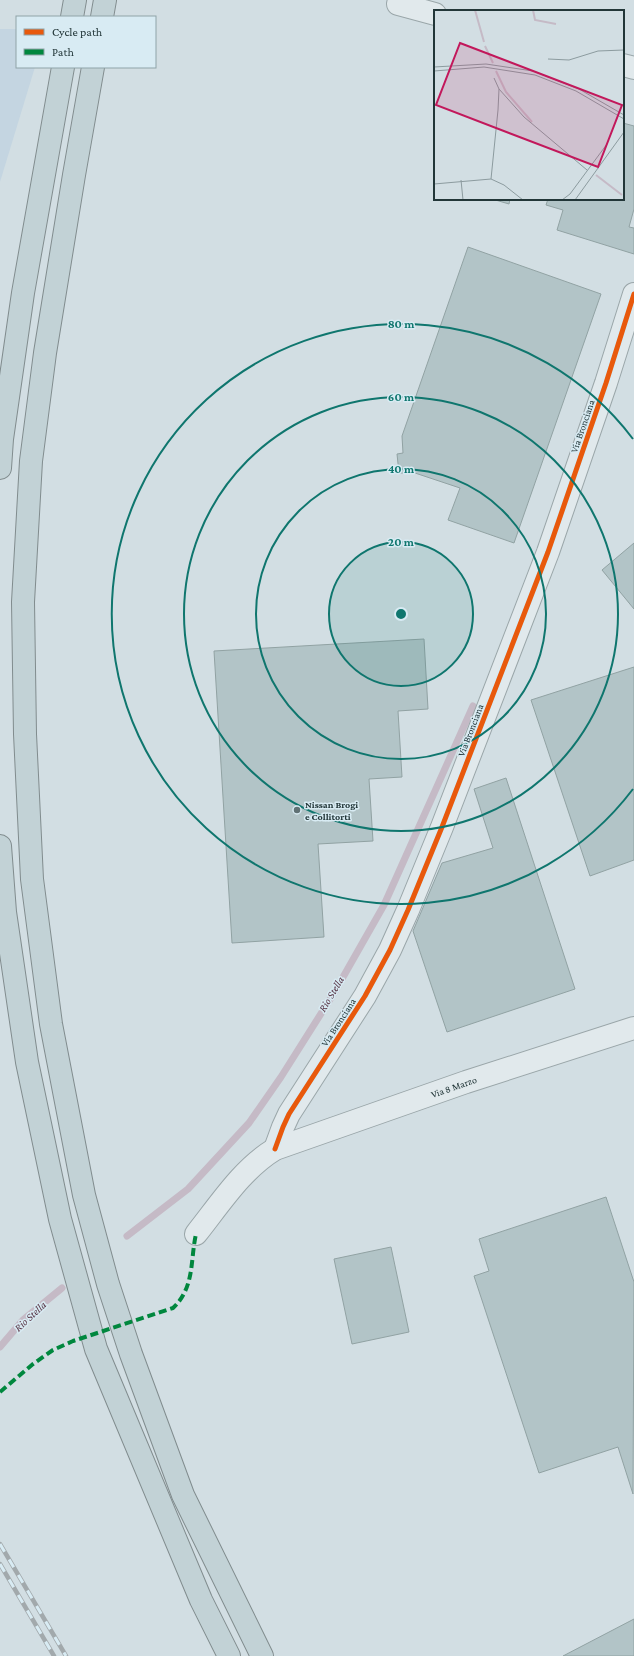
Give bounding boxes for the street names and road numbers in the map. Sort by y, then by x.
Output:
street label: Via Bronciana [568,398,597,454]
street label: Via Bronciana [455,702,486,758]
street label: Via Bronciana [319,996,358,1048]
street label: Via 8 Marzo [429,1074,478,1100]

